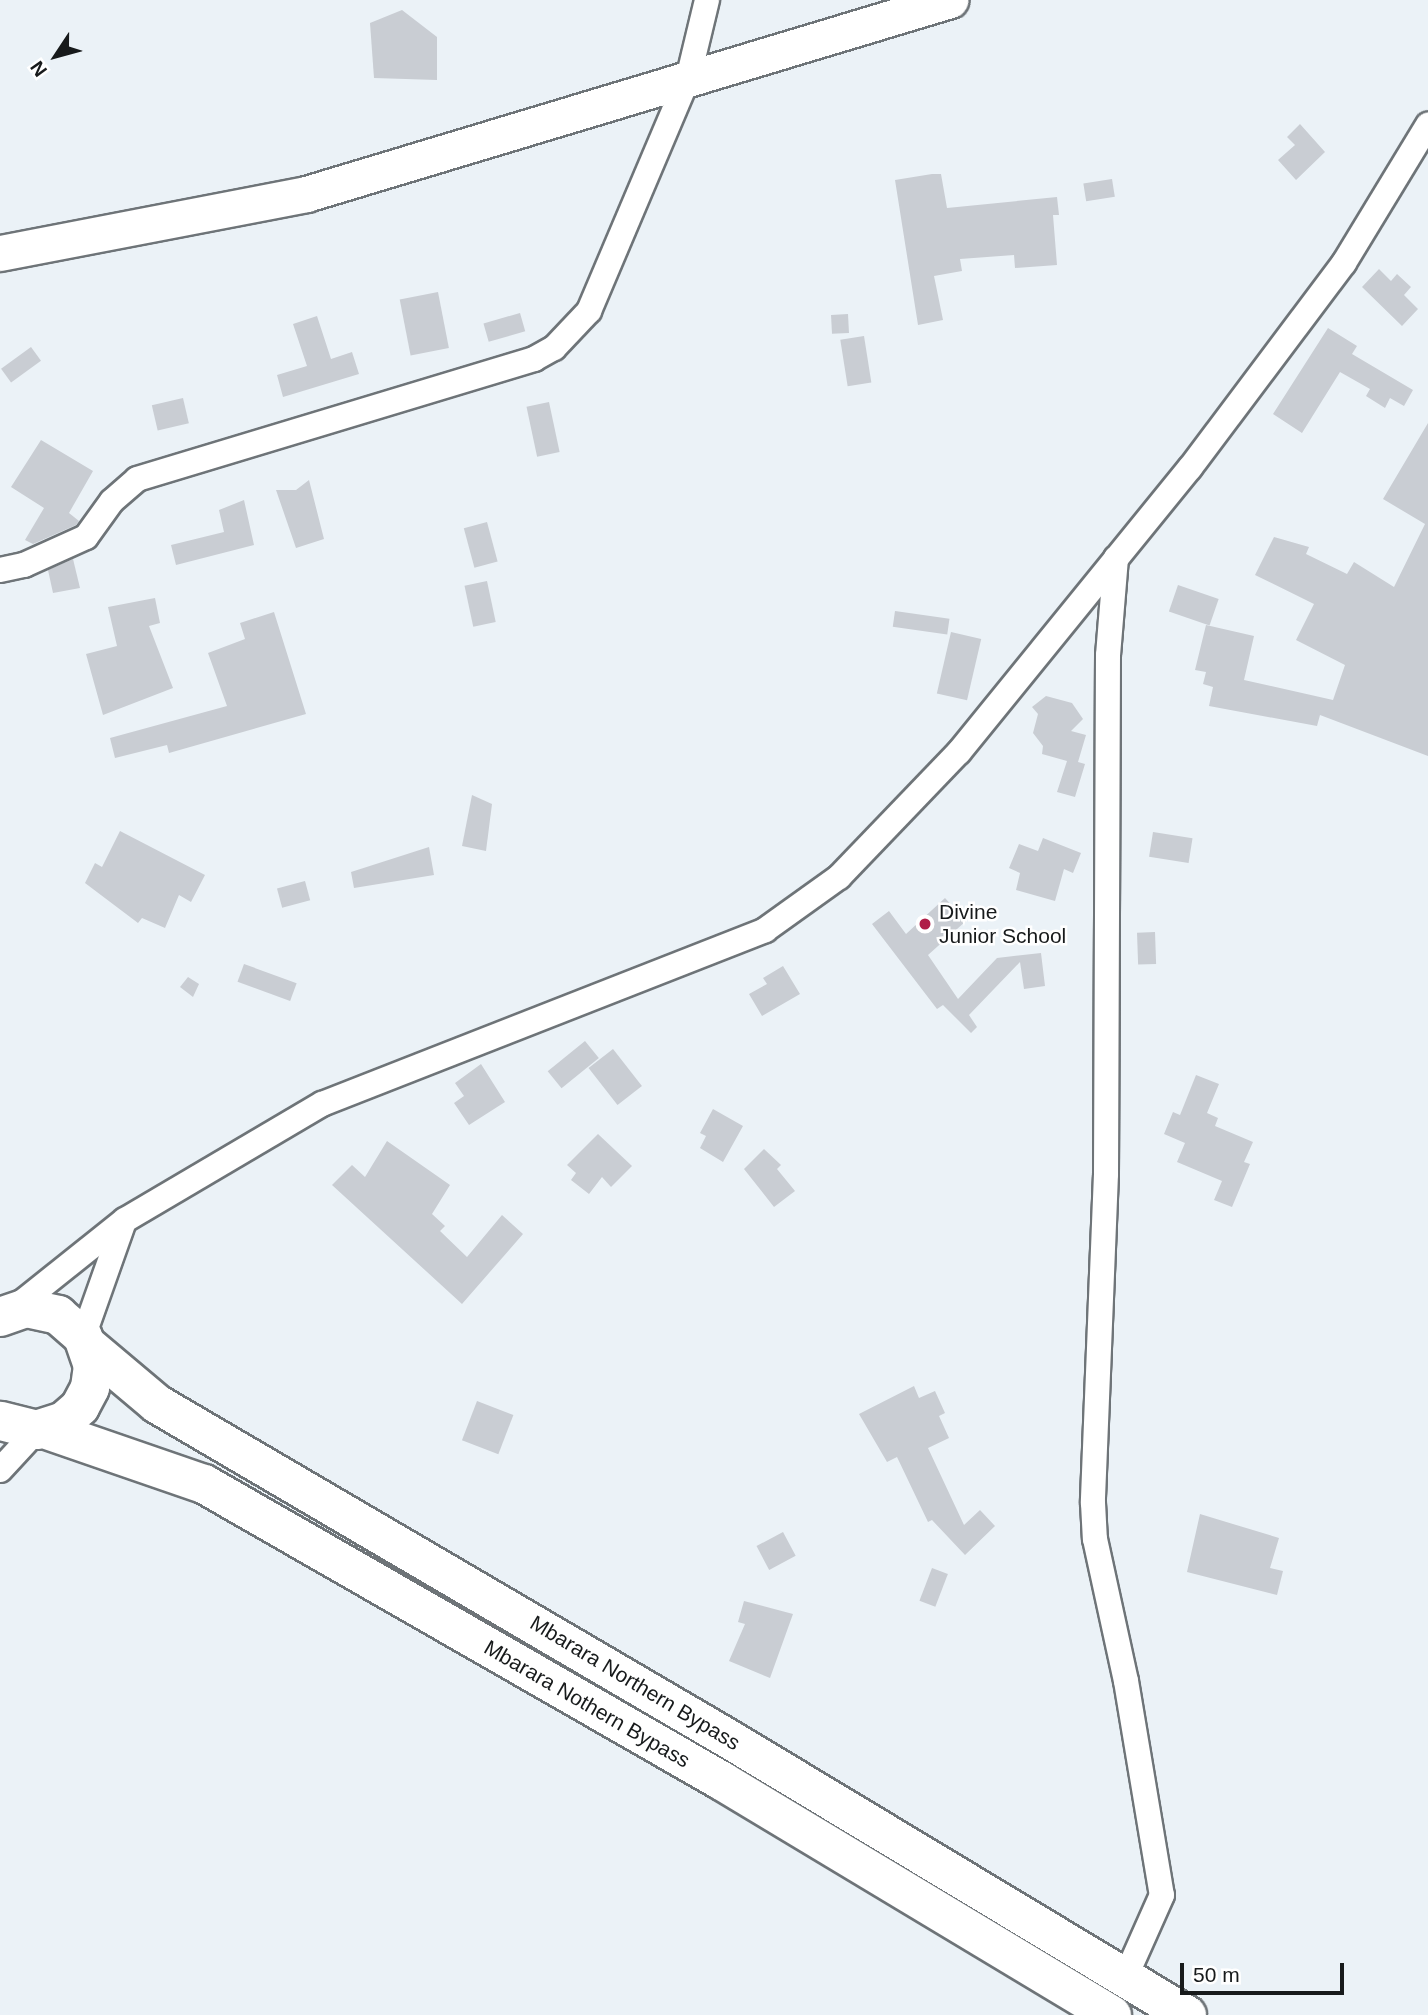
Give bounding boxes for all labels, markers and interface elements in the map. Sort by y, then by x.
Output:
north arrow [21,21,91,91]
text: N [26,57,51,80]
place label: Divine Junior School [939,899,1066,949]
marker: Divine Junior School [917,916,933,932]
street label: Mbarara Northern Bypass [525,1610,745,1756]
street label: Mbarara Nothern Bypass [480,1635,694,1773]
scale bar [1183,1948,1348,1992]
text: 50 m [1193,1963,1240,1986]

